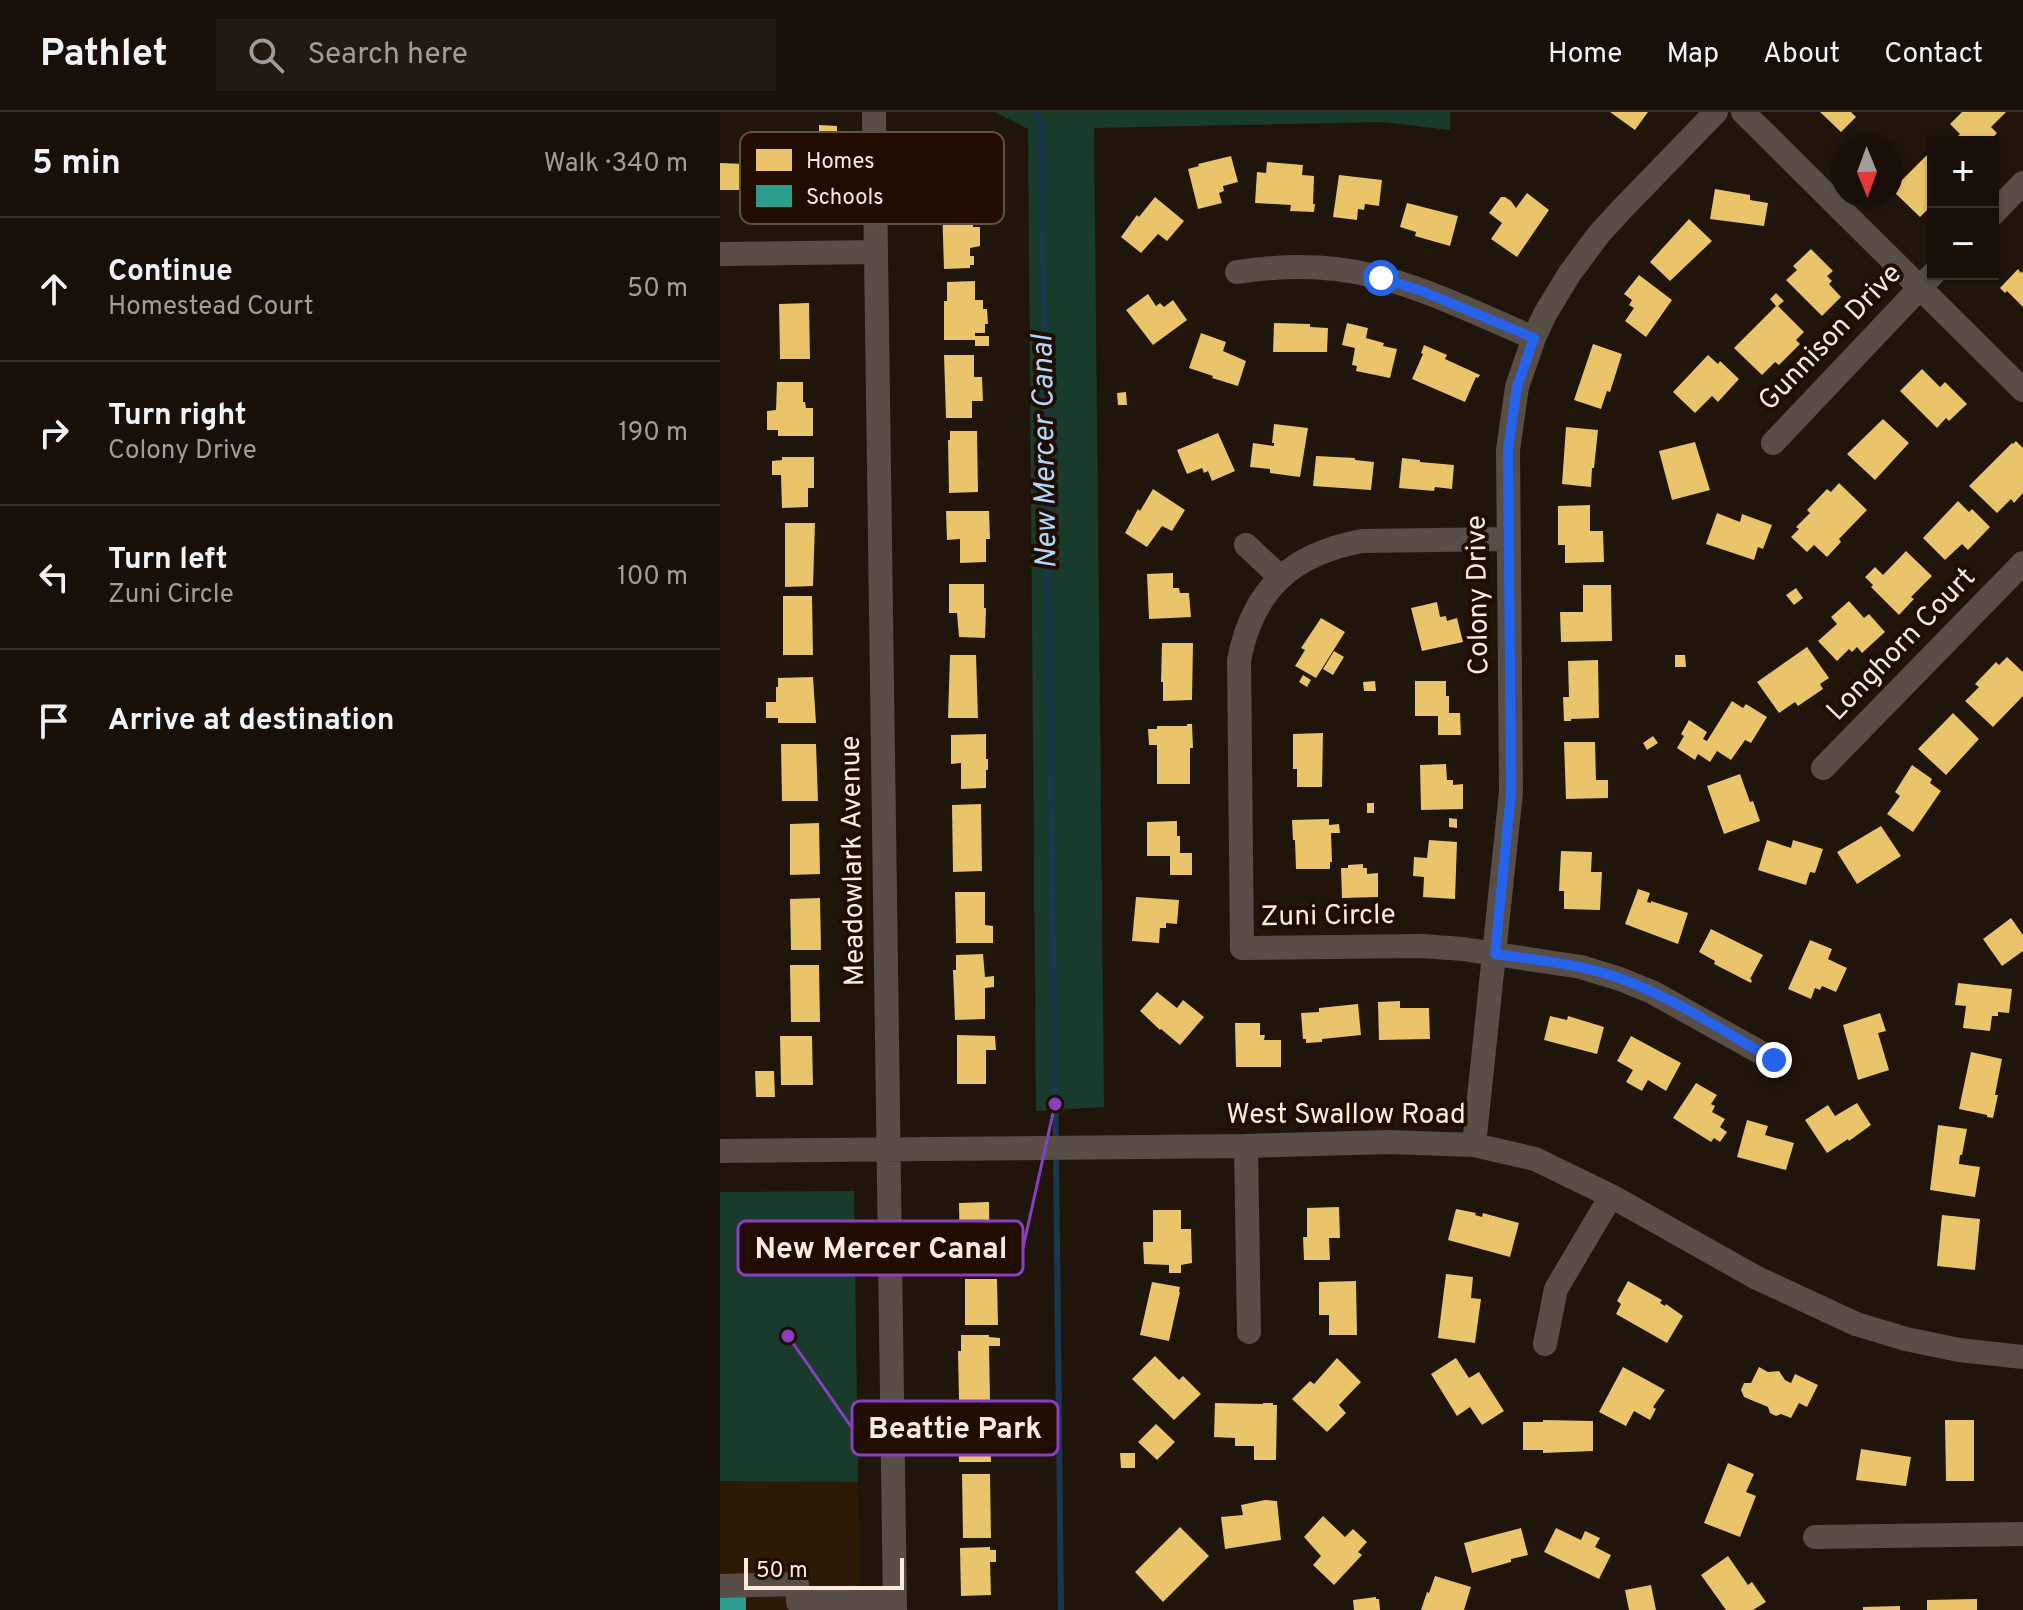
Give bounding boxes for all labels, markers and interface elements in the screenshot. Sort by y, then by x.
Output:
search box [216,19,776,91]
text: Pathlet [40,31,168,80]
icon: search [244,33,288,77]
text: Search here [308,37,468,74]
text: Home [1548,37,1622,73]
text: Map [1666,37,1719,73]
text: About [1763,37,1840,73]
text: Contact [1884,37,1983,73]
legend [740,132,1004,224]
north arrow [1831,136,1903,208]
map controls [1927,136,1999,280]
button: + [1927,136,1999,208]
text: 5 min [32,143,121,186]
text: Walk · 340 m [544,148,688,181]
text: Homes [806,149,875,176]
text: Schools [806,185,883,212]
button: − [1927,208,1999,280]
text: Continue [108,254,233,291]
street label: Gunnison Drive [1752,257,1910,419]
route start [1363,260,1399,296]
icon: ahead [32,267,76,311]
text: 50 m [627,273,688,306]
text: Homestead Court [108,291,314,324]
water label: New Mercer Canal [1025,333,1067,569]
text: Turn right [108,398,246,435]
icon: right [32,411,76,455]
text: 190 m [618,417,688,450]
text: Colony Drive [108,435,257,468]
street label: Colony Drive [1460,515,1498,675]
text: Turn left [108,542,228,579]
icon: left [32,555,76,599]
text: 100 m [617,561,688,594]
street label: Longhorn Court [1820,561,1984,729]
text: Zuni Circle [108,579,234,612]
icon: arrive [32,699,76,743]
text: Arrive at destination [108,703,394,740]
street label: Meadowlark Avenue [834,735,874,987]
street label: Zuni Circle [1260,898,1396,936]
route end [1756,1042,1792,1078]
street label: West Swallow Road [1226,1098,1466,1134]
callout: New Mercer Canal [738,1221,1023,1275]
text: New Mercer Canal [754,1232,1008,1269]
callout: Beattie Park [852,1401,1058,1455]
text: Beattie Park [868,1412,1042,1449]
scale bar [744,1554,904,1590]
text: 50 m [756,1558,808,1585]

